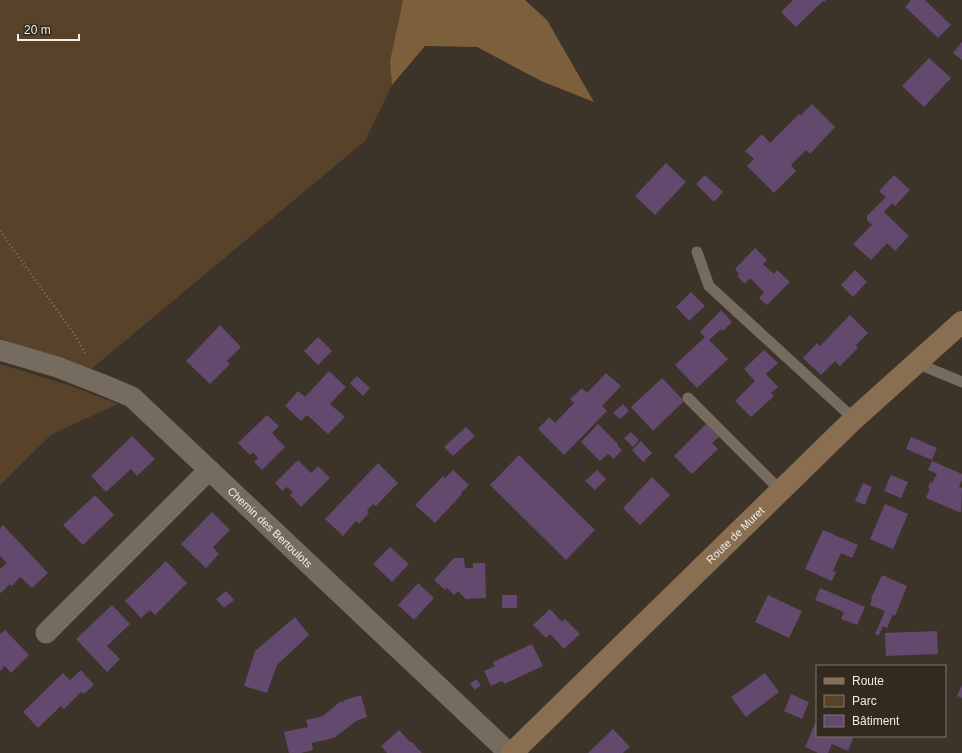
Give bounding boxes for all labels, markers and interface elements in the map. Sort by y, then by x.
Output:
scale bar [18,16,79,42]
text: 20 m [24,23,51,37]
street label: Chemin des Bertoulots [225,485,315,570]
street label: Route de Muret [704,504,767,566]
legend [816,665,946,737]
text: Route [852,674,884,688]
text: Parc [852,694,877,708]
text: Bâtiment [852,714,900,728]

